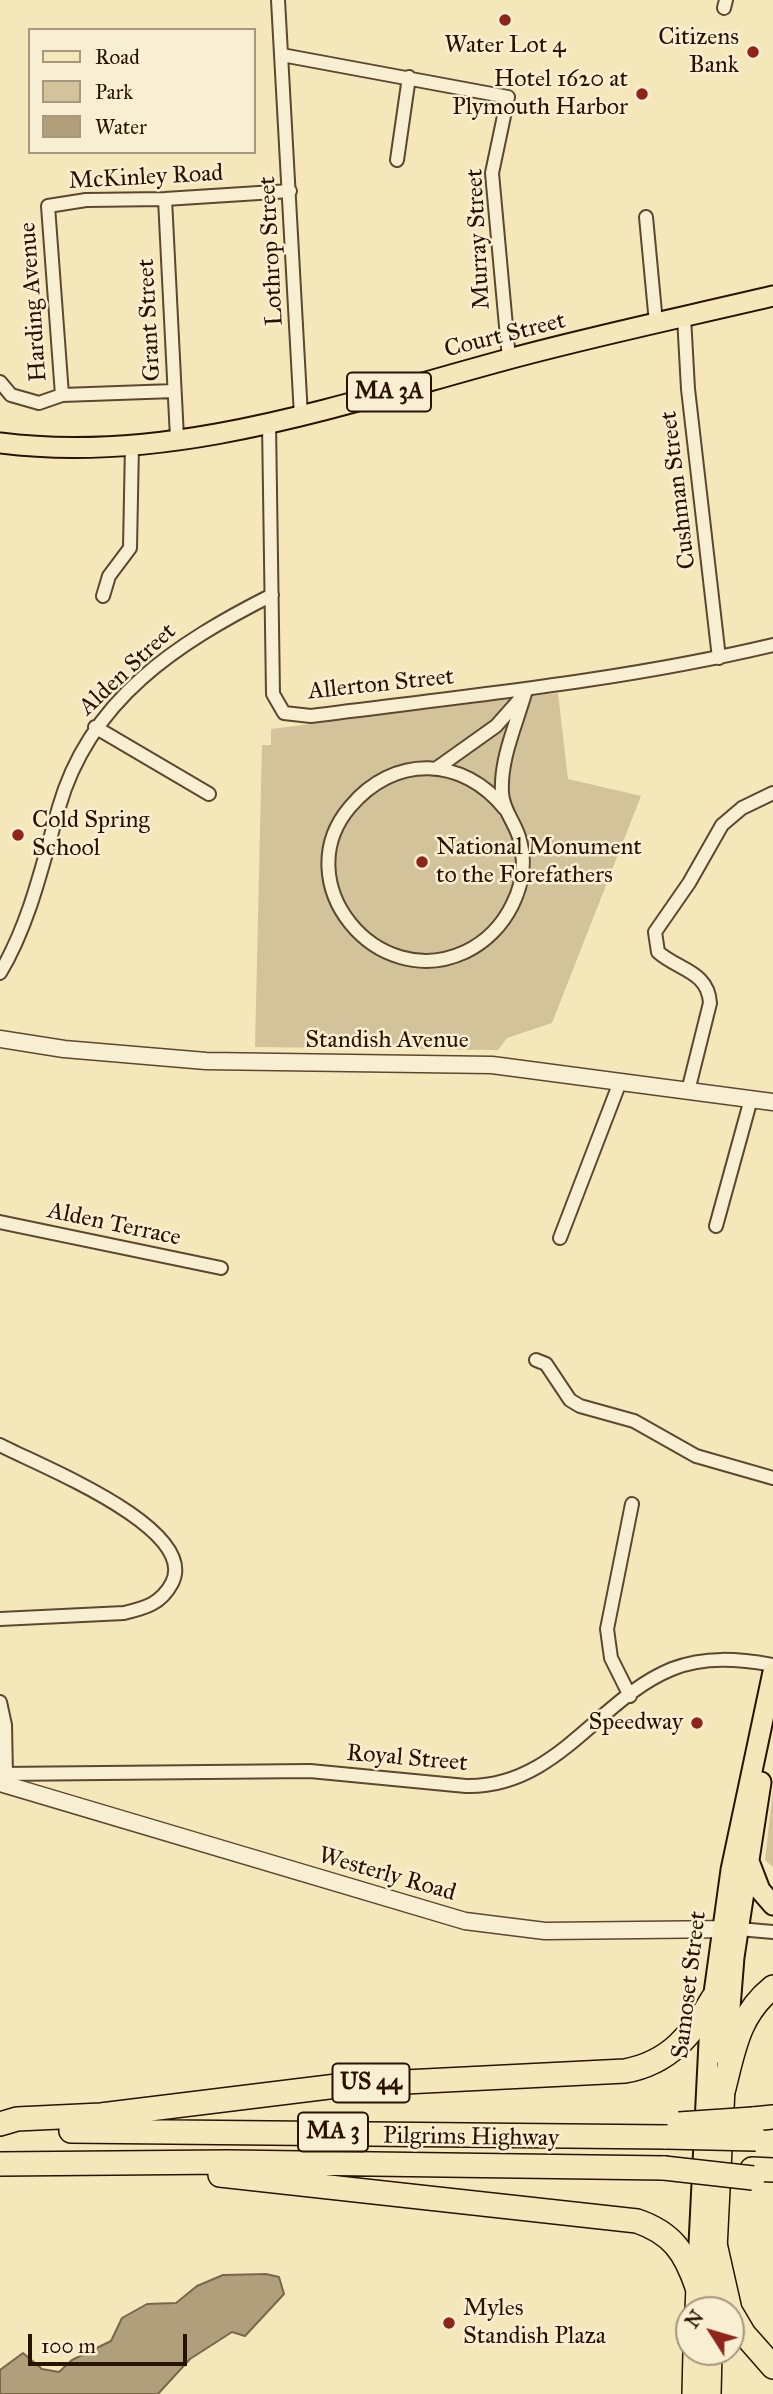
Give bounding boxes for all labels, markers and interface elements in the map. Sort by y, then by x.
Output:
marker: Water Lot 4 [497,12,513,28]
place label: Citizens Bank [658,24,739,80]
legend [28,28,256,154]
place label: Water Lot 4 [444,32,566,60]
text: Road [95,44,140,70]
marker: Citizens Bank [745,44,761,60]
place label: Hotel 1620 at Plymouth Harbor [452,66,628,122]
text: Park [95,79,133,105]
marker: Hotel 1620 at Plymouth Harbor [634,86,650,102]
text: Water [95,114,147,140]
street label: McKinley Road [68,160,224,196]
street label: Murray Street [461,168,497,310]
street label: Lothrop Street [254,175,290,327]
street label: Harding Avenue [14,221,54,383]
street label: Grant Street [132,258,168,382]
street label: Court Street [441,307,569,365]
road number: MA 3A [347,372,431,412]
street label: Cushman Street [655,409,703,571]
street label: Alden Street [73,618,183,722]
street label: Allerton Street [307,663,455,707]
place label: Cold Spring School [32,807,150,863]
marker: Cold Spring School [10,827,26,843]
place label: National Monument to the Forefathers [436,834,642,890]
marker: National Monument to the Forefathers [414,854,430,870]
street label: Standish Avenue [305,1027,469,1055]
street label: Alden Terrace [45,1197,183,1253]
place label: Speedway [589,1709,683,1737]
marker: Speedway [689,1715,705,1731]
street label: Royal Street [345,1739,469,1779]
street label: Westerly Road [315,1842,459,1908]
street label: Samoset Street [667,1910,713,2060]
road number: US 44 [332,2064,410,2102]
road number: MA 3 [298,2112,368,2152]
street label: Pilgrims Highway [383,2122,559,2154]
place label: Myles Standish Plaza [463,2295,606,2351]
north arrow [675,2296,745,2366]
text: N [680,2306,708,2333]
marker: Myles Standish Plaza [441,2315,457,2331]
scale bar [32,2320,191,2364]
text: 100 m [41,2333,96,2359]

